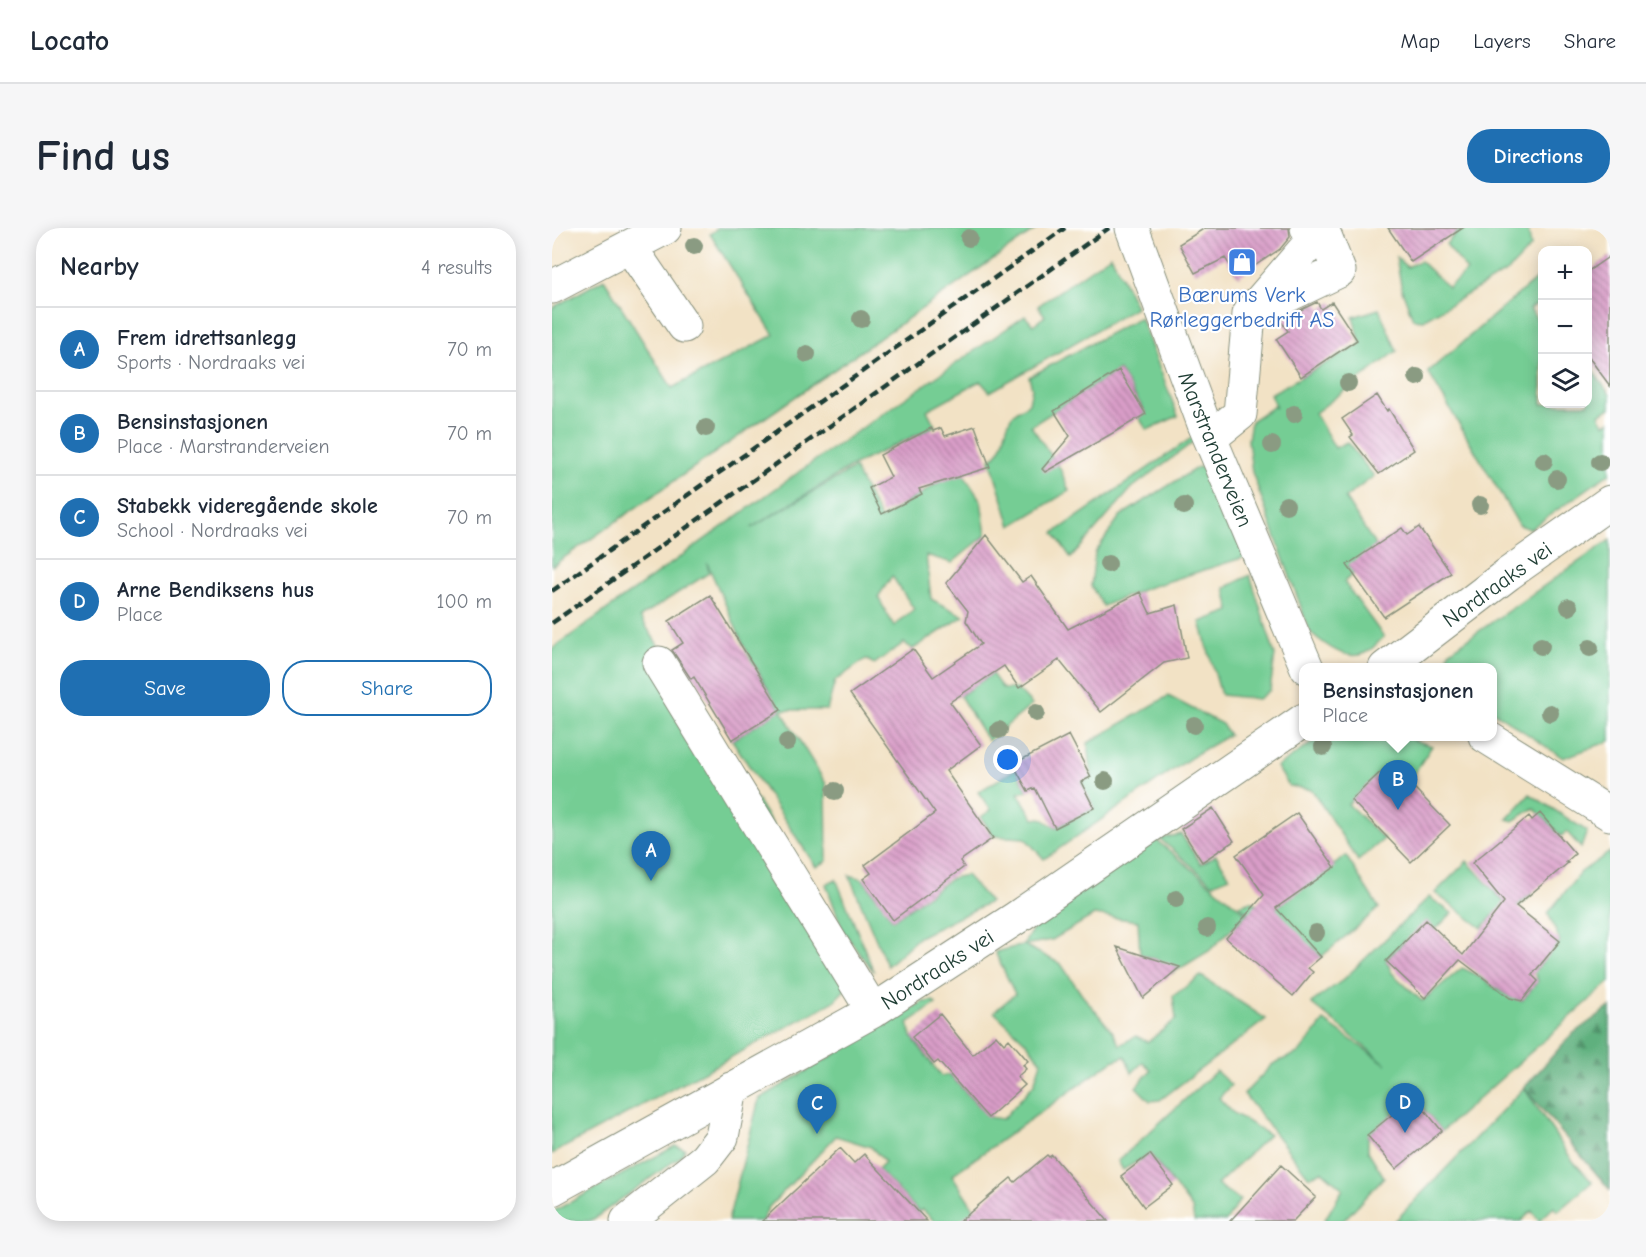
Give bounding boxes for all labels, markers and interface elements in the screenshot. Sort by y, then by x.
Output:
text: Locato [30,25,109,57]
text: Map [1401,29,1440,53]
text: Layers [1473,29,1531,53]
text: Share [1564,29,1616,53]
button: Directions [1467,129,1610,183]
text: Find us [36,132,170,181]
shop icon: Bærums Verk Rørleggerbedrift AS [1226,246,1258,278]
map controls [1538,246,1592,408]
button: + [1538,246,1592,300]
text: Nearby [60,252,139,282]
text: 4 results [421,256,492,279]
place label: Bærums Verk Rørleggerbedrift AS [1149,282,1335,333]
button: − [1538,300,1592,354]
text: Frem idrettsanlegg [117,325,297,351]
text: A [74,338,85,361]
text: 70 m [447,338,492,361]
text: Sports · Nordraaks vei [117,351,305,374]
button: layers [1538,354,1592,408]
street label: Marstranderveien [1172,368,1258,531]
text: Bensinstasjonen [117,409,268,435]
text: B [73,422,86,445]
text: 70 m [447,422,492,445]
text: Place · Marstranderveien [117,435,330,458]
text: Stabekk videregående skole [117,493,378,519]
text: C [73,506,86,529]
text: 70 m [447,506,492,529]
text: School · Nordraaks vei [117,519,308,542]
street label: Nordraaks vei [1438,536,1557,633]
text: Arne Bendiksens hus [117,577,314,603]
text: D [73,590,86,613]
text: 100 m [437,590,492,613]
text: Place [117,603,163,626]
button: Save [60,660,270,716]
button: Share [282,660,492,716]
popup [1299,663,1497,741]
text: Bensinstasjonen [1322,678,1474,704]
text: Place [1322,704,1368,727]
your location [993,745,1022,774]
pin: B [1378,760,1418,810]
pin: A [632,832,670,881]
street label: Nordraaks vei [876,924,999,1016]
pin: C [798,1084,836,1134]
pin: D [1386,1084,1424,1133]

